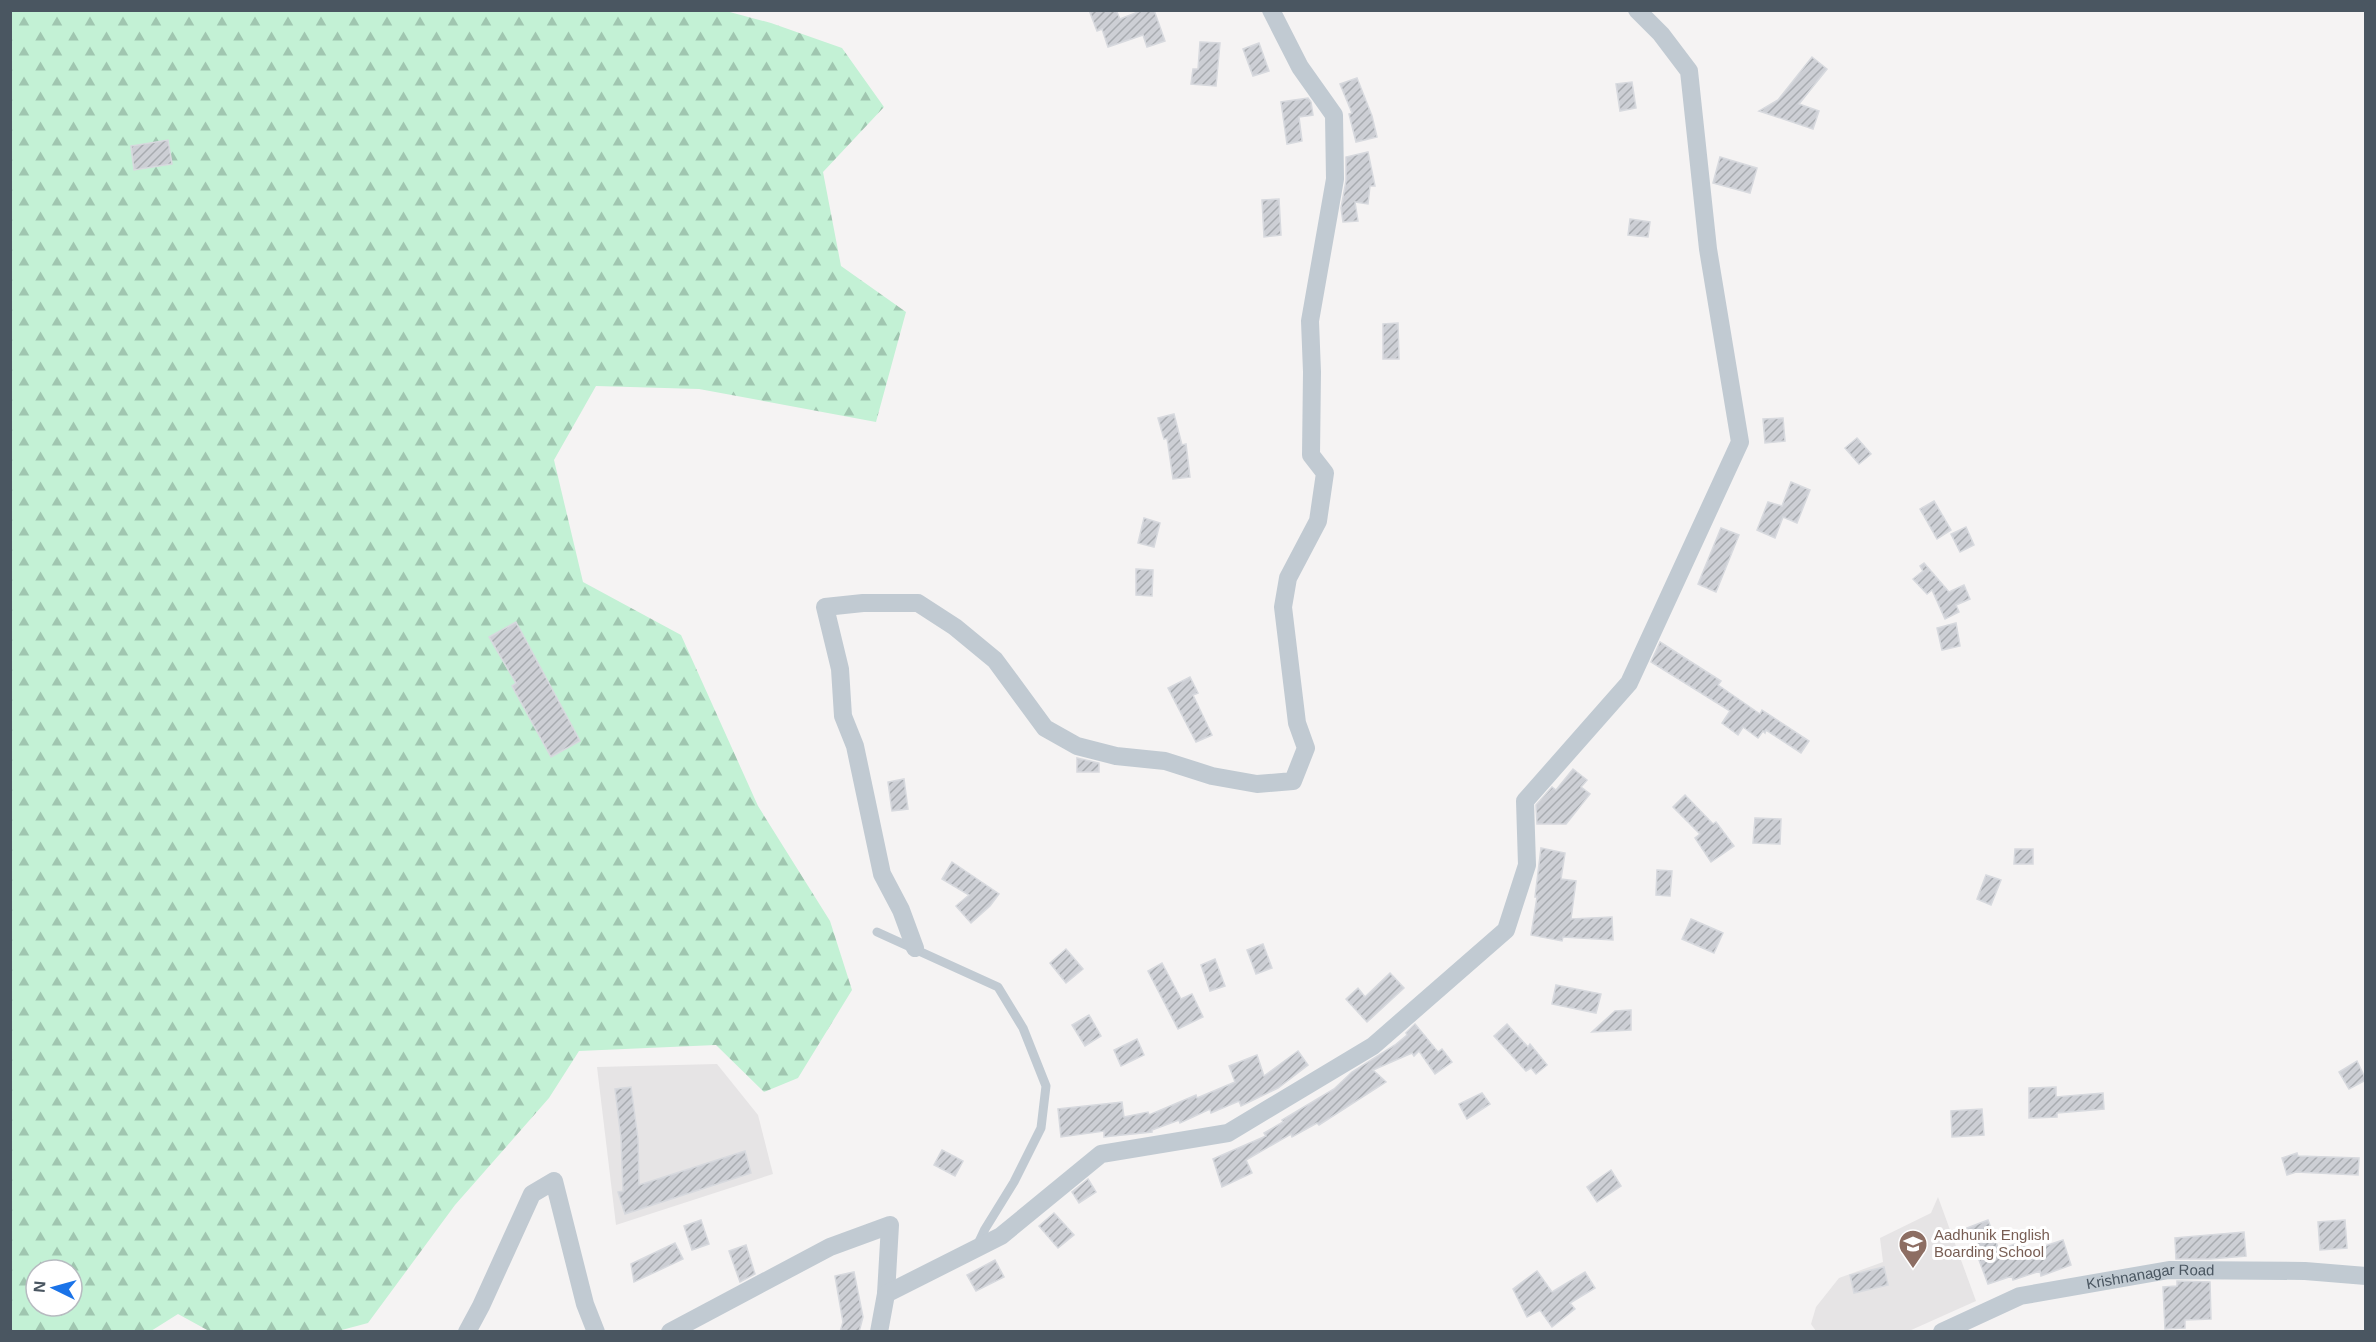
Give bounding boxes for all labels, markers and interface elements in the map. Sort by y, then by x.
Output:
place label: Aadhunik English Boarding School [1934,1226,2050,1260]
school or university icon: Aadhunik English Boarding School [1897,1228,1929,1270]
north arrow [24,1258,84,1318]
street label: Krishnanagar Road [2085,1261,2215,1292]
text: N [31,1280,49,1293]

